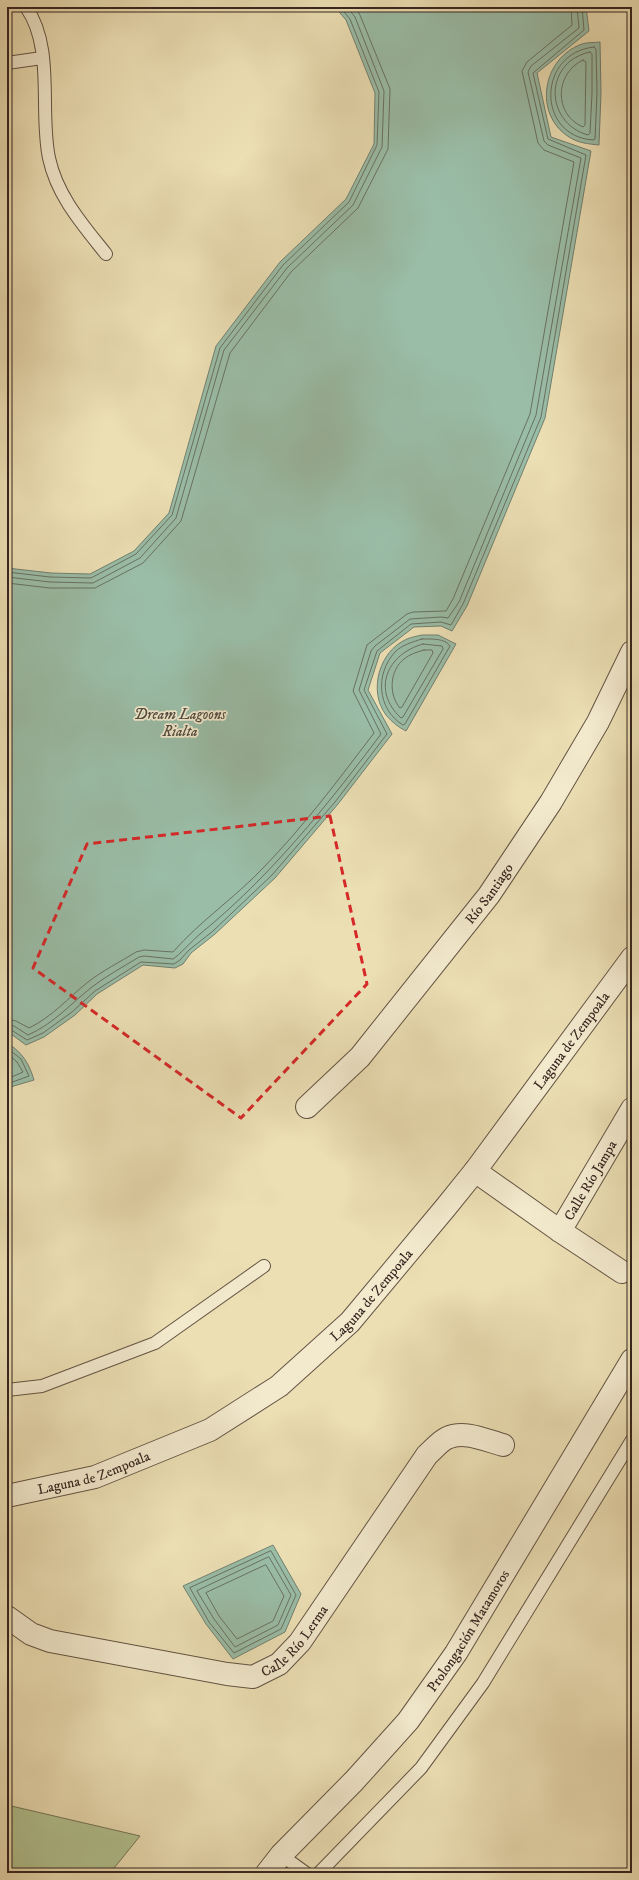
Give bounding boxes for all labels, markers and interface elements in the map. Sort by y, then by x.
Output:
water label: Dream Lagoons Rialta [134,705,226,741]
street label: Río Santiago [461,860,518,928]
street label: Laguna de Zempoala [530,988,614,1093]
street label: Calle Río Jampa [560,1137,621,1224]
street label: Laguna de Zempoala [327,1246,417,1346]
street label: Laguna de Zempoala [36,1447,153,1499]
street label: Prolongación Matamoros [423,1566,514,1696]
street label: Calle Río Lerma [258,1602,332,1682]

